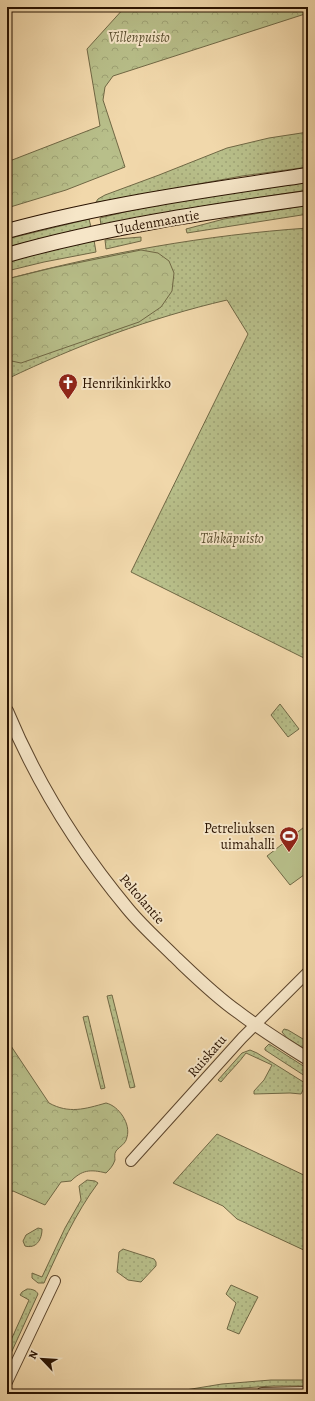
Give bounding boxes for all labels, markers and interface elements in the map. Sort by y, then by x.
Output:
park label: Villenpuisto [108,28,170,47]
street label: Uudenmaantie [113,205,201,239]
church icon: Henrikinkirkko [57,372,79,400]
place label: Henrikinkirkko [82,374,171,393]
park label: Tähkäpuisto [200,529,264,548]
place label: Petreliuksen uimahalli [204,819,275,854]
sports icon: Petreliuksen uimahalli [278,825,300,853]
street label: Peltolantie [115,870,169,928]
street label: Ruiskatu [183,1030,231,1081]
north arrow [22,1339,62,1379]
text: N [25,1348,42,1362]

